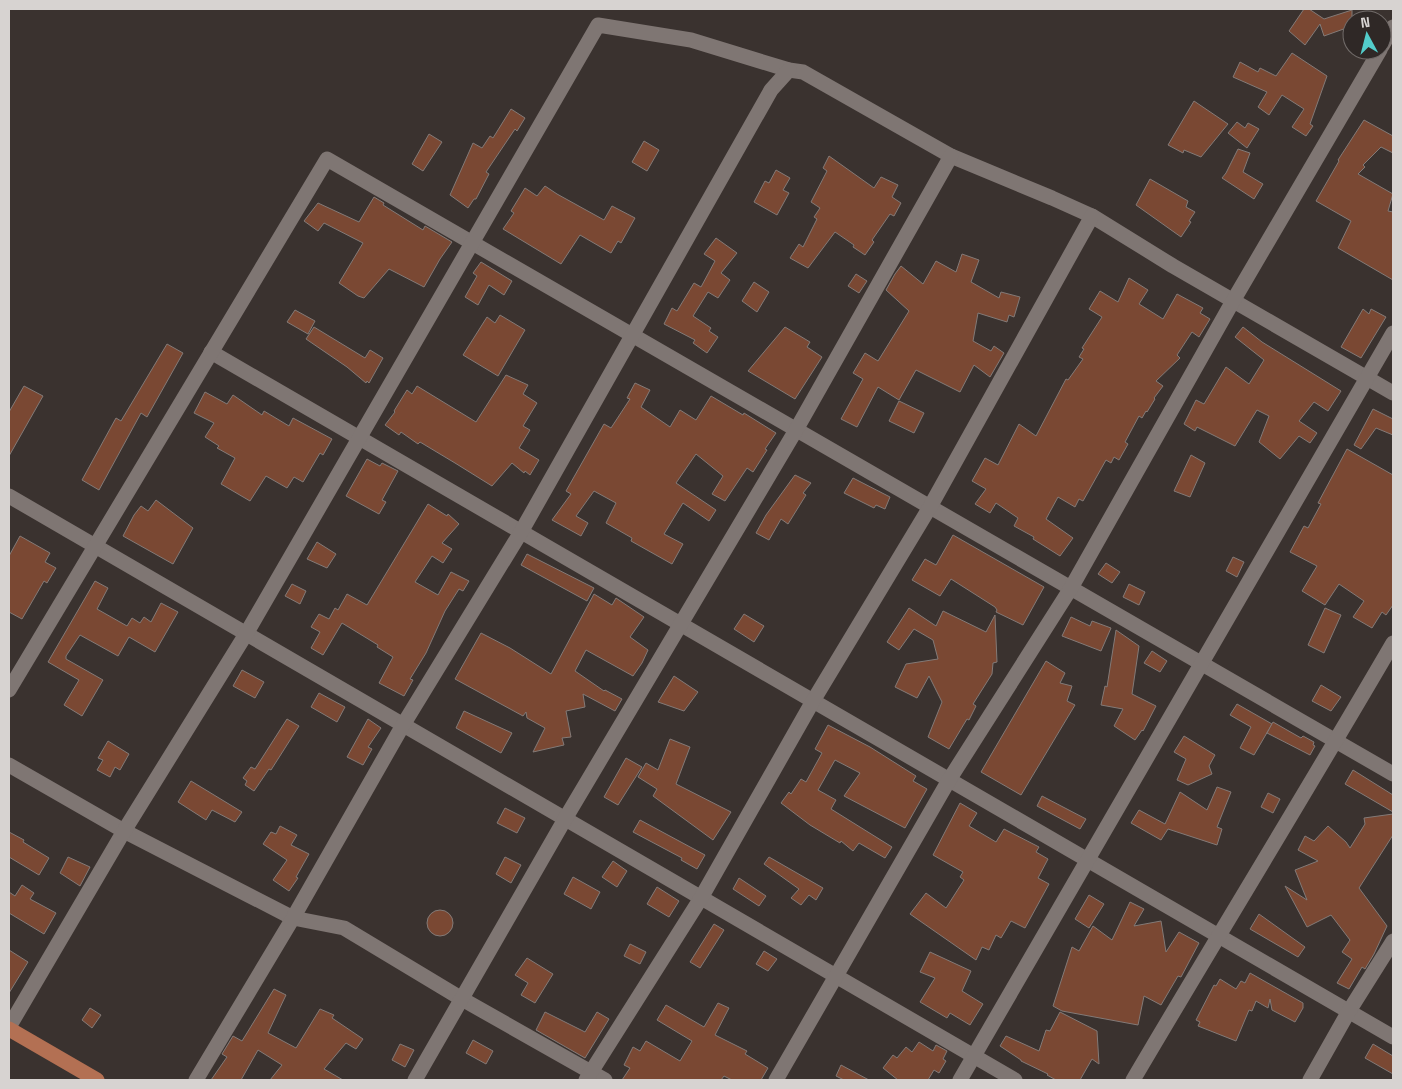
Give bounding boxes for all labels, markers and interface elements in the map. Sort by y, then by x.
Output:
north arrow [1342,10,1392,60]
text: N [1360,13,1371,32]

